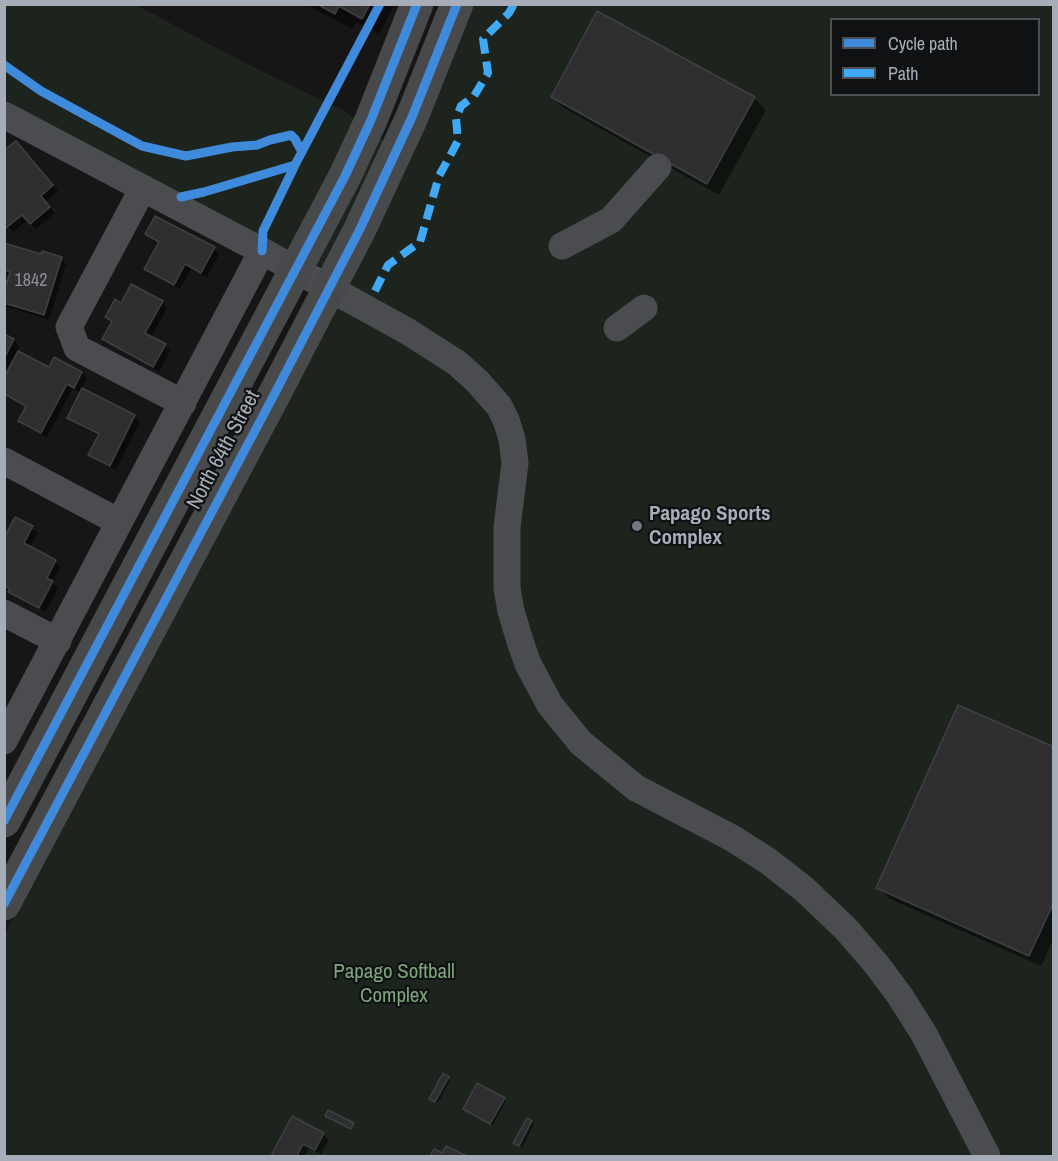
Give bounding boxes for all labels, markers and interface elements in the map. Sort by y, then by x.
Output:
legend [830,18,1040,96]
text: Cycle path [888,31,958,56]
text: Path [888,61,918,86]
house number: 1842 [15,270,47,292]
street label: North 64th Street [182,386,266,514]
place label: Papago Sports Complex [649,501,771,551]
marker: Papago Sports Complex [630,519,644,533]
park label: Papago Softball Complex [333,959,455,1009]

